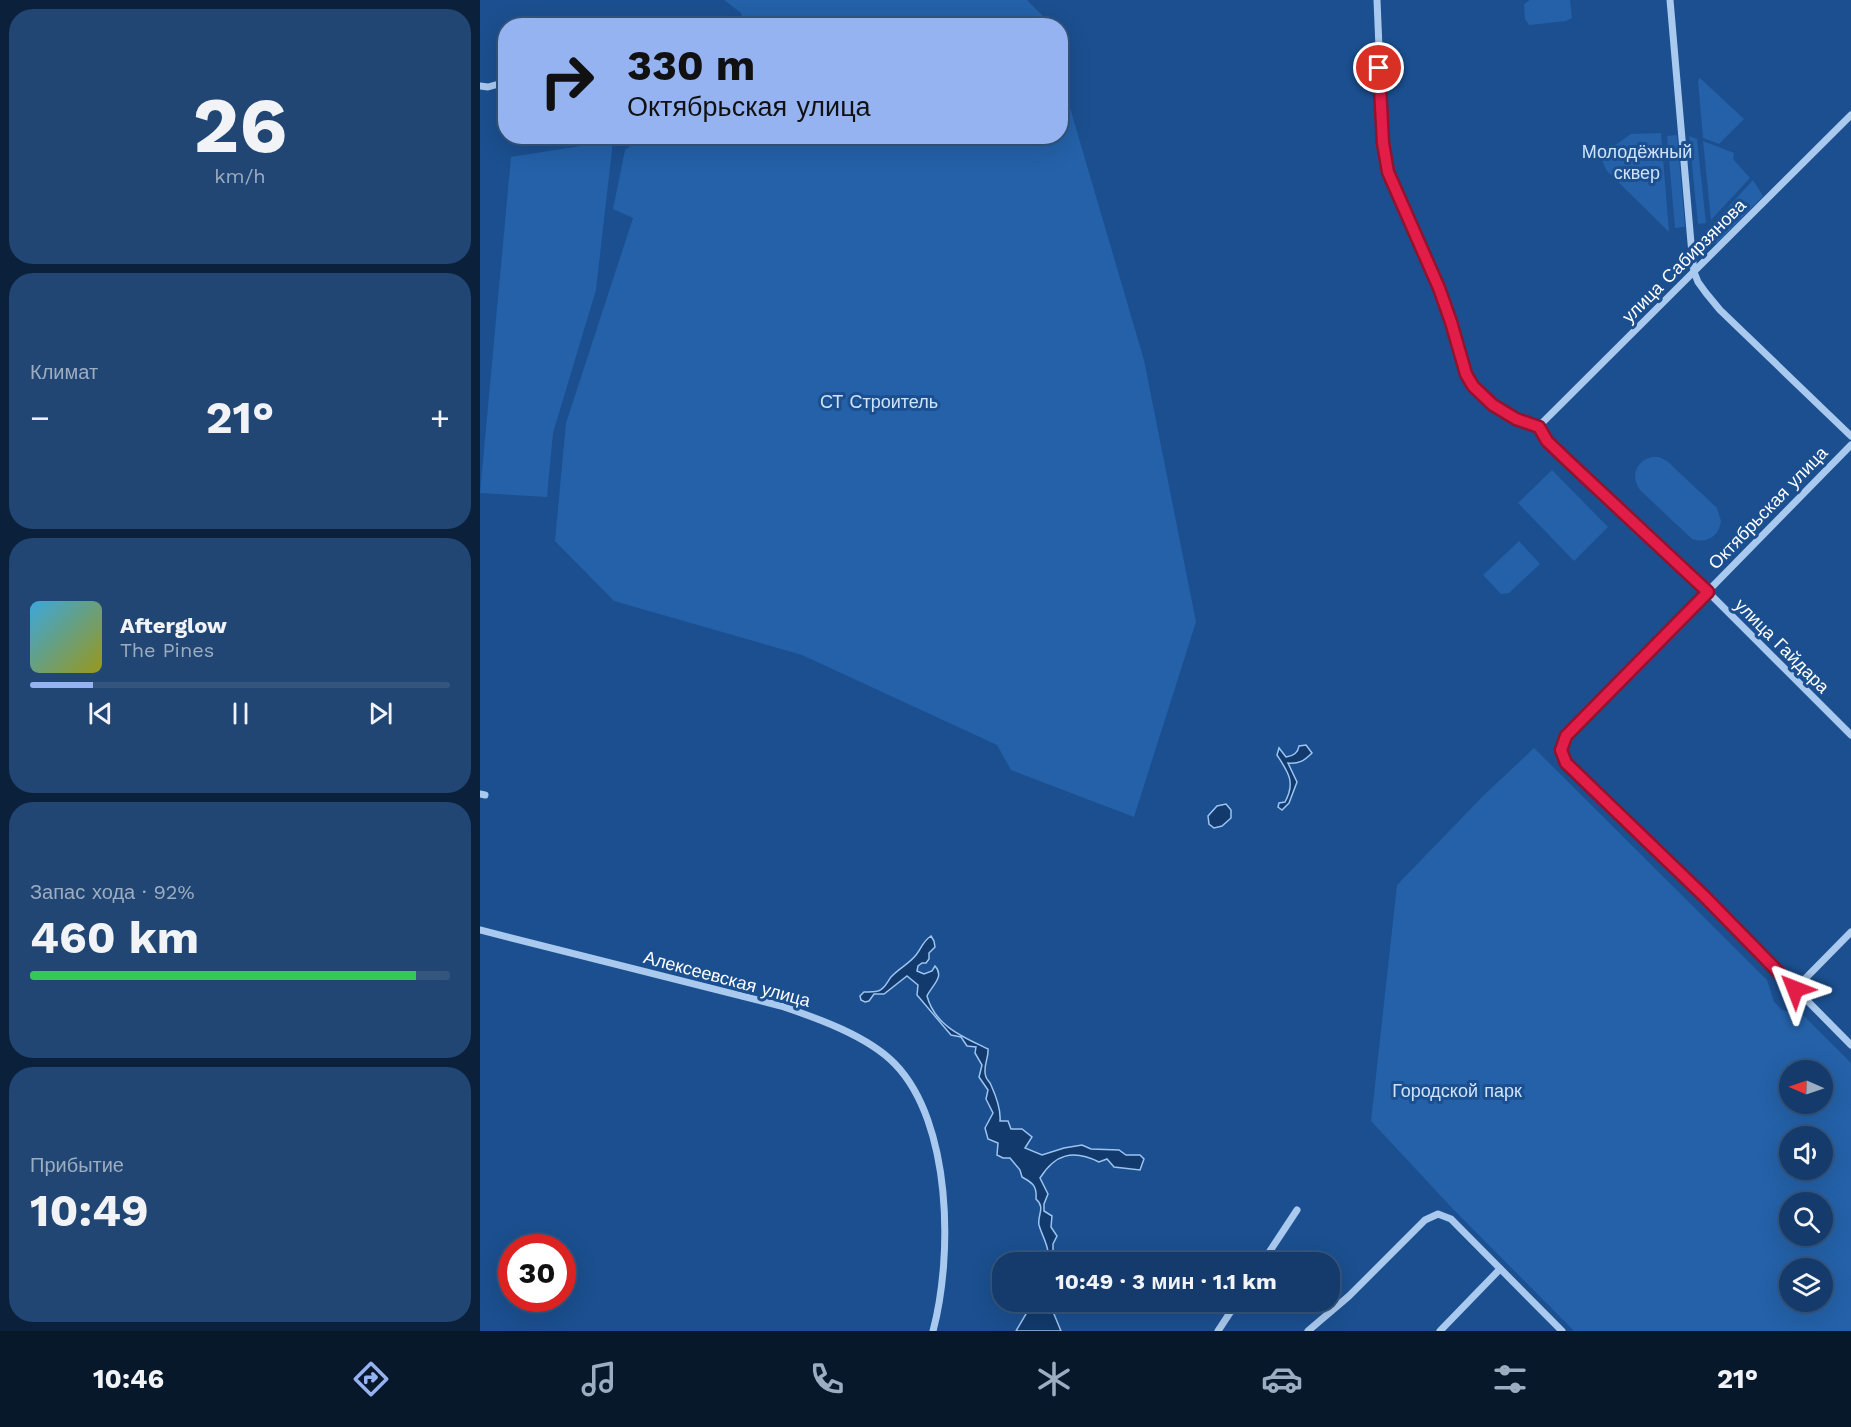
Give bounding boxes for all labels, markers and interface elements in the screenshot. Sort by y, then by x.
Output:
text: 330 m [627,41,755,90]
icon: right [528,42,606,120]
pin [1353,42,1404,93]
icon: arrive [1362,51,1395,84]
text: 26 [193,79,287,171]
text: Октябрьская улица [627,91,871,123]
park label: Молодёжный сквер [1582,141,1692,183]
text: km/h [214,164,266,188]
street label: улица Сабирзянова [1617,194,1751,327]
text: Климат [30,360,98,384]
text: 21° [206,391,274,444]
park label: СТ Строитель [820,391,938,412]
text: − [30,398,50,437]
text: + [430,398,450,437]
street label: Октябрьская улица [1704,441,1832,573]
street label: улица Гайдара [1731,594,1835,698]
text: Afterglow [120,613,227,638]
text: The Pines [120,638,214,662]
icon: previous [84,697,117,730]
icon: pause [224,697,257,730]
icon: next [364,697,397,730]
text: Запас хода · 92% [30,880,195,904]
text: 460 km [30,911,199,964]
street label: Алексеевская улица [642,946,814,1011]
position arrow [1763,957,1827,1021]
north arrow [1779,1060,1833,1114]
map controls [1779,1060,1833,1312]
park label: Городской парк [1392,1080,1522,1101]
button: sound [1779,1126,1833,1180]
text: Прибытие [30,1153,124,1177]
text: 10:49 [30,1184,149,1237]
button: search [1779,1192,1833,1246]
speed limit sign: 30 [498,1234,576,1312]
button: layers [1779,1258,1833,1312]
text: 10:49 · 3 мин · 1.1 km [1055,1269,1277,1294]
icon: directions [350,1358,392,1400]
icon: music [578,1358,620,1400]
icon: phone [806,1358,848,1400]
icon: climate [1033,1358,1075,1400]
icon: car [1261,1358,1303,1400]
icon: filters [1489,1358,1531,1400]
text: 10:46 [93,1363,164,1395]
text: 21° [1717,1363,1758,1395]

